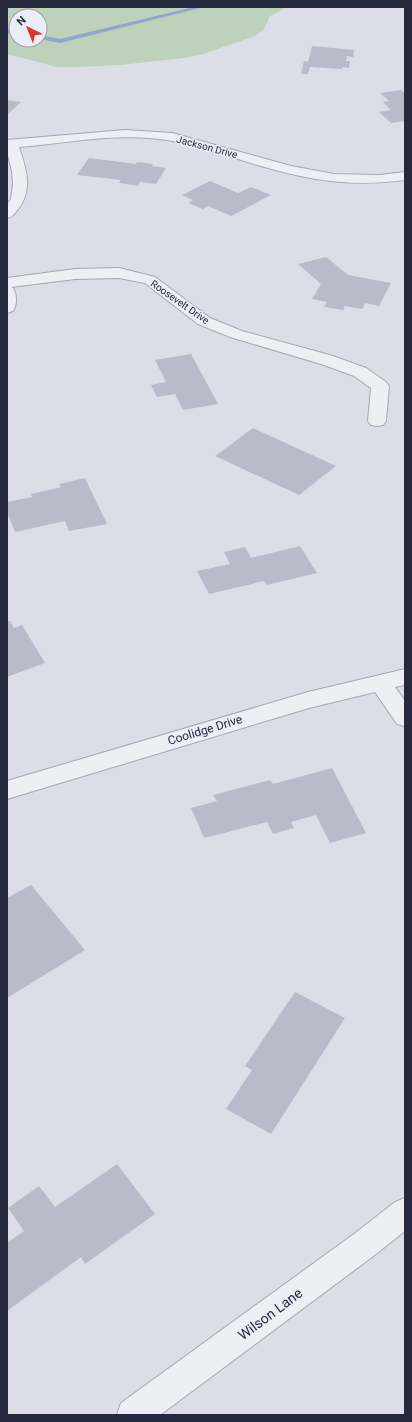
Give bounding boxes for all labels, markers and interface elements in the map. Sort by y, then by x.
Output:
north arrow [8,8,48,48]
text: N [14,13,29,28]
street label: Jackson Drive [175,134,239,160]
street label: Roosevelt Drive [149,278,211,326]
street label: Coolidge Drive [166,712,244,748]
street label: Wilson Lane [235,1285,305,1343]

